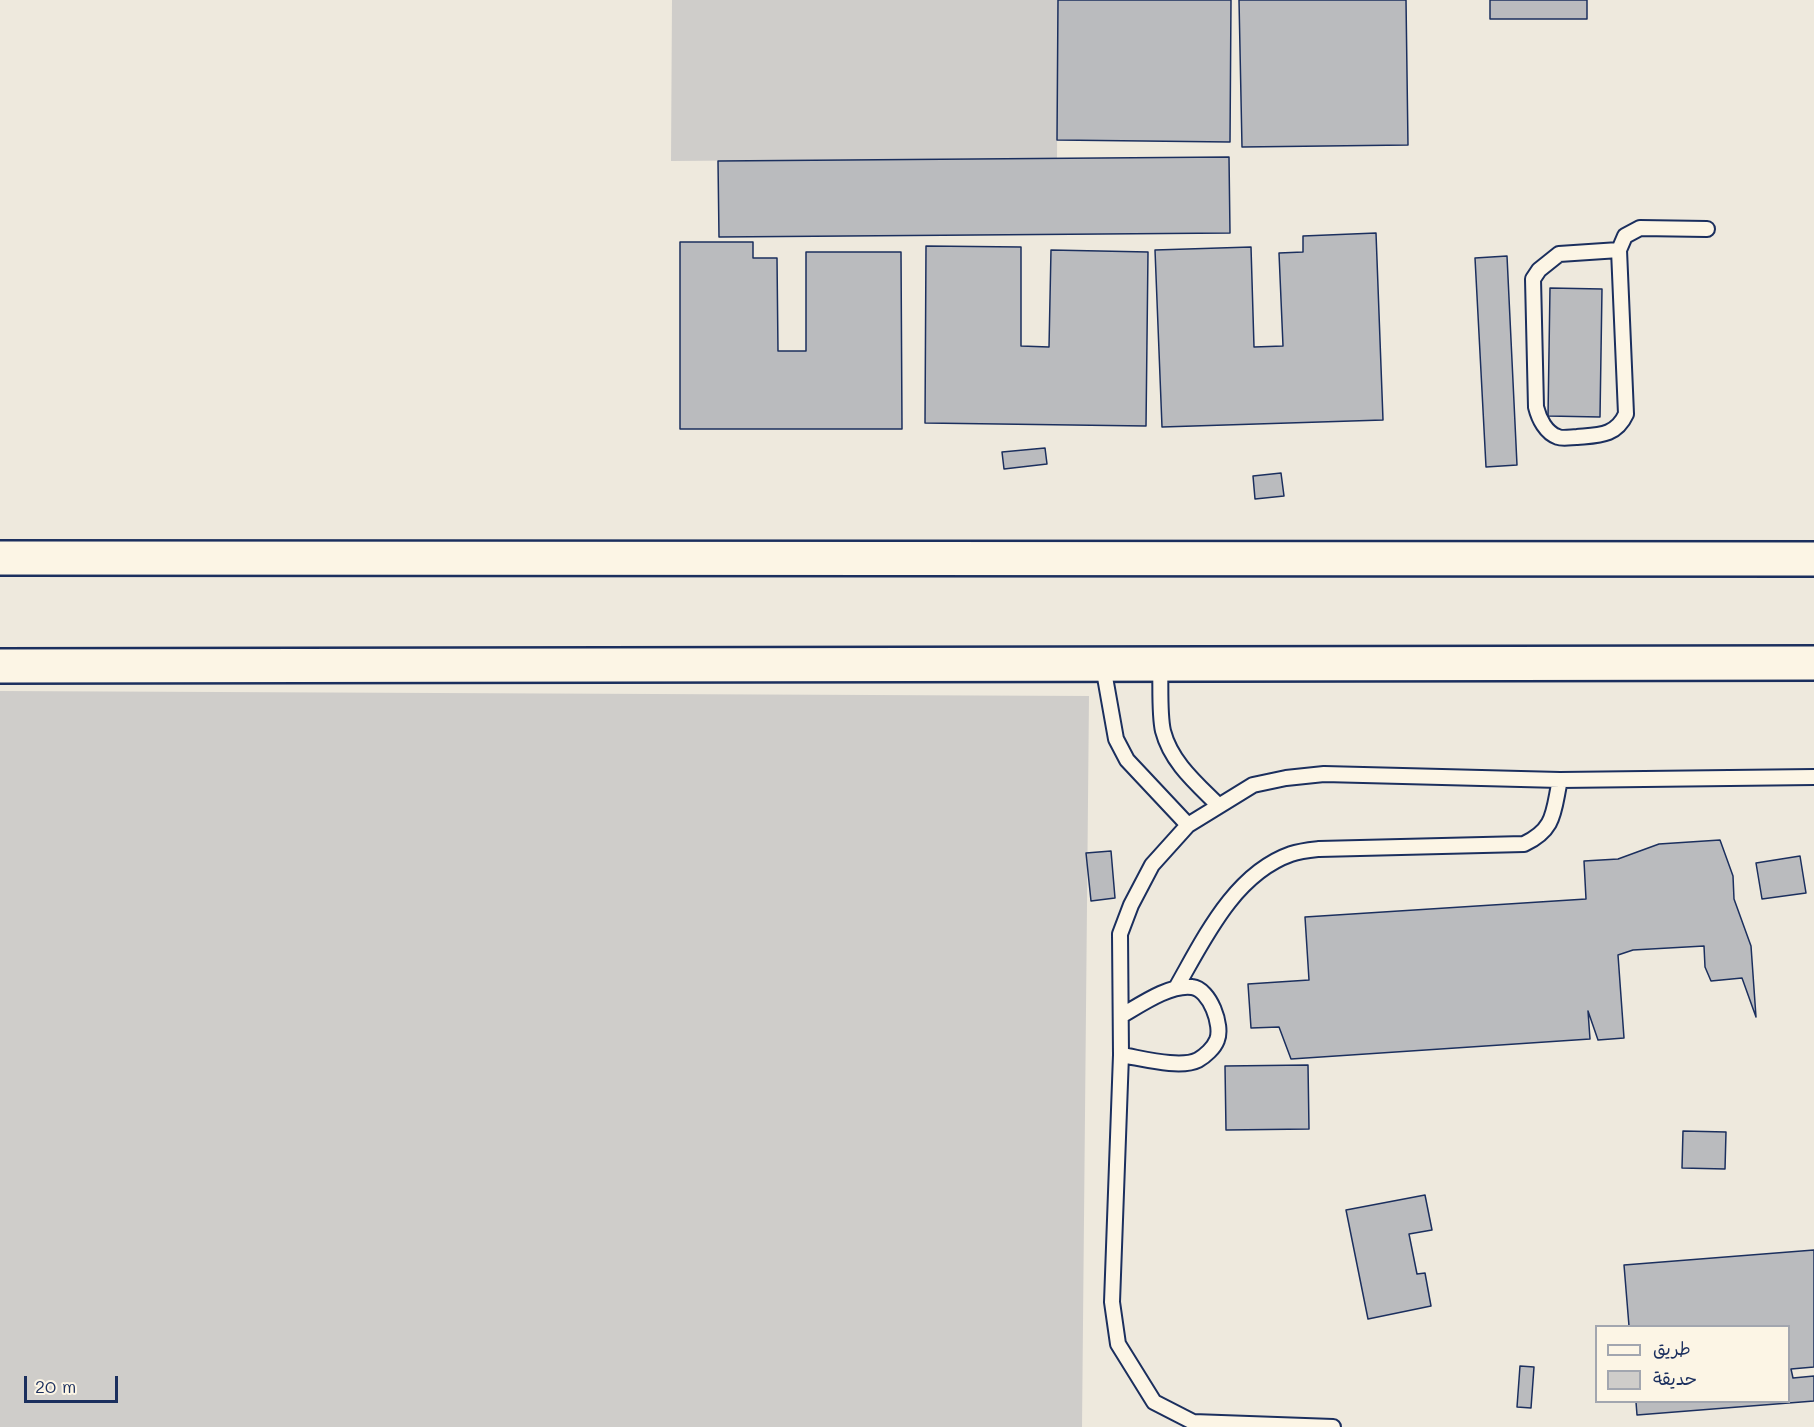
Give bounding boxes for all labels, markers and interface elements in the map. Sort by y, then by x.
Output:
legend [1595,1325,1790,1403]
text: طريق [1653,1336,1691,1360]
scale bar [27,1364,122,1402]
text: حديقة [1653,1366,1697,1390]
text: 20 m [35,1374,76,1398]

